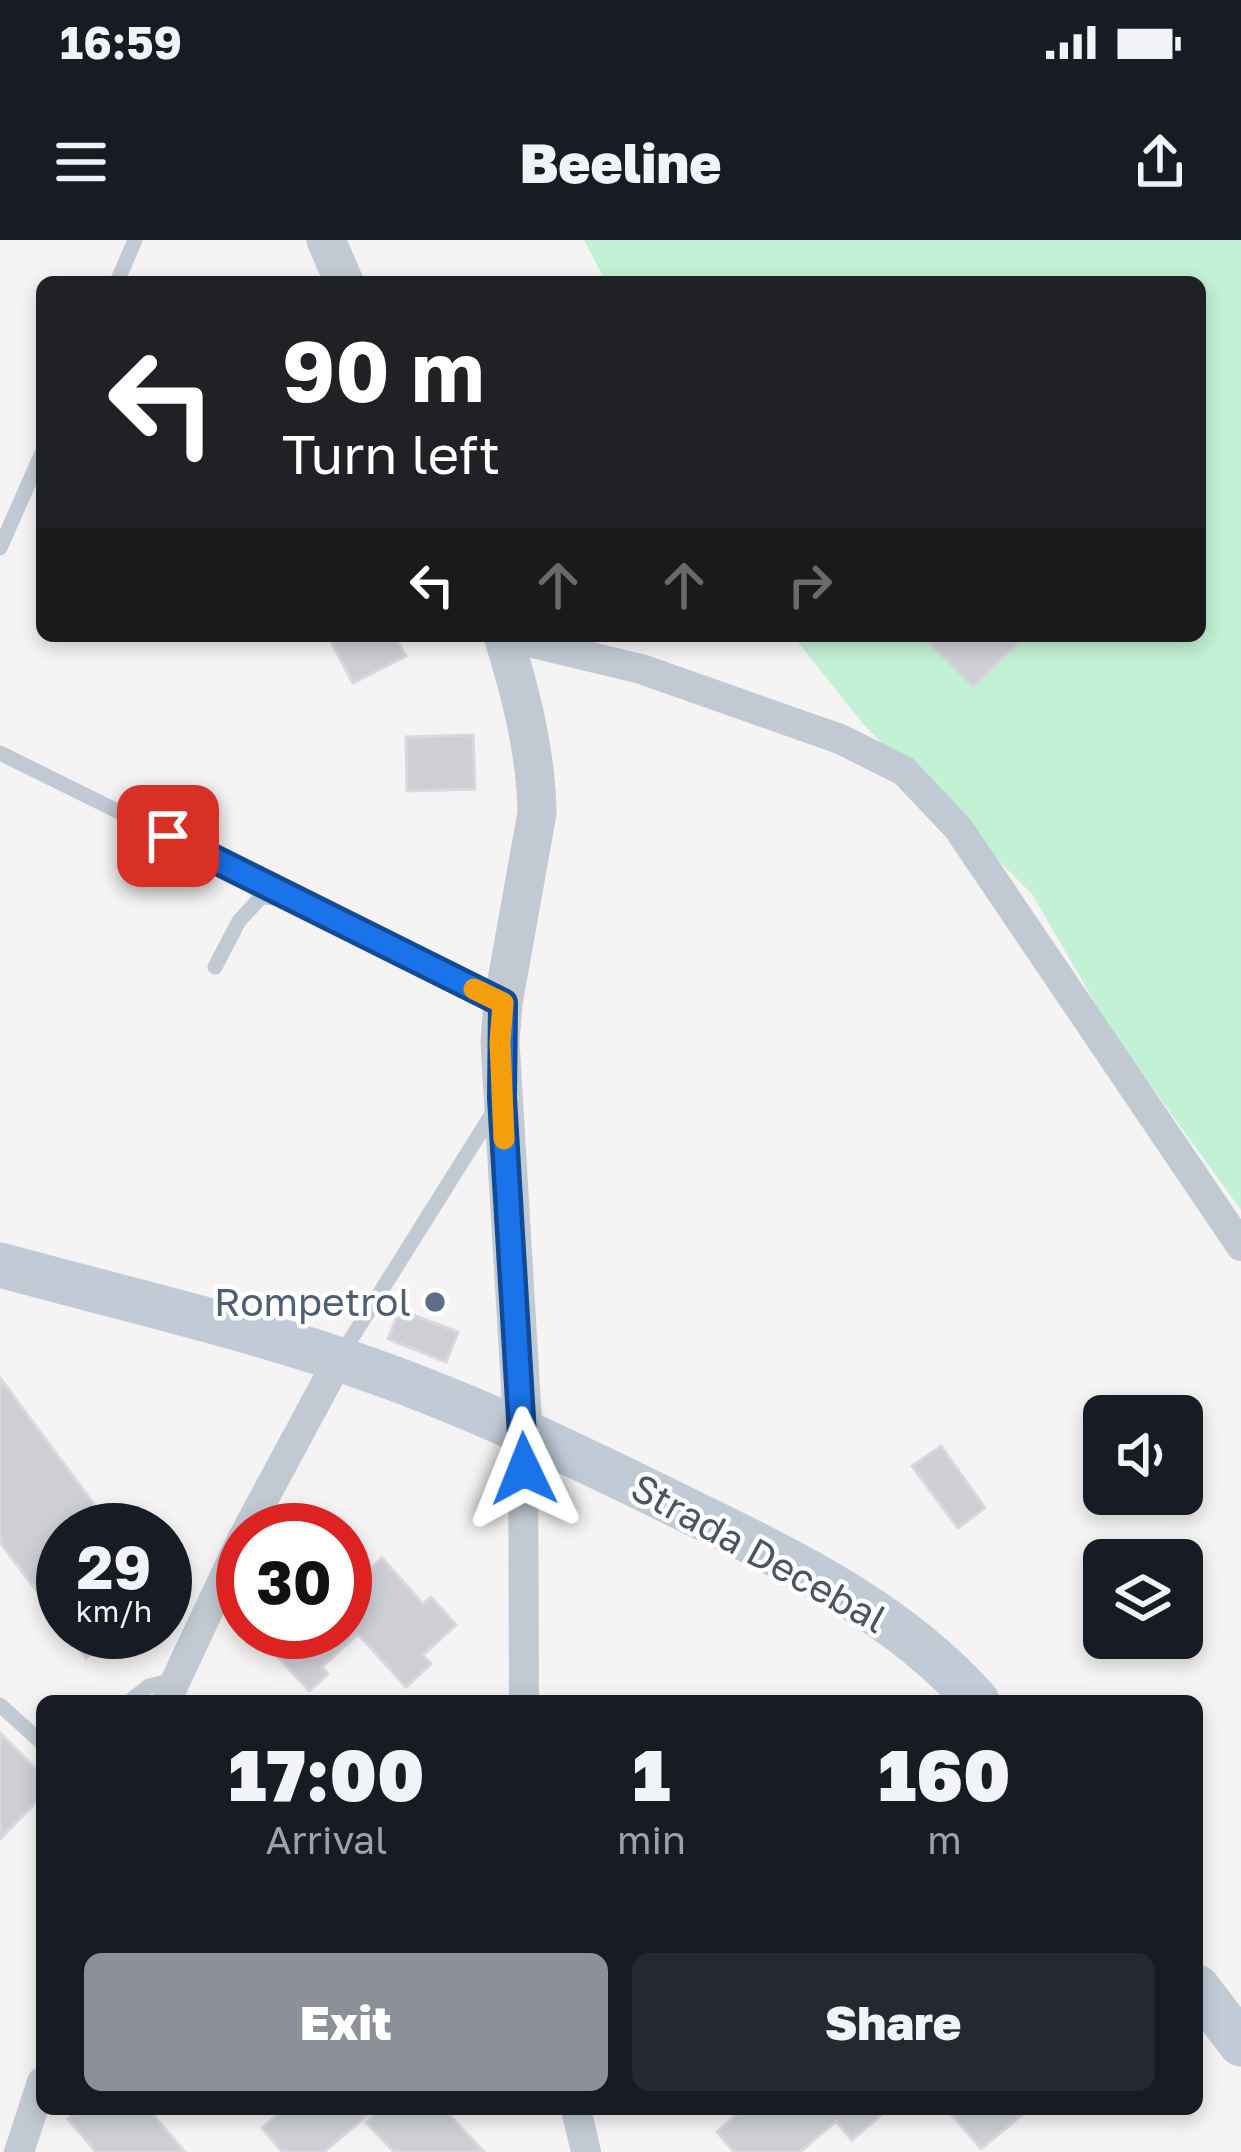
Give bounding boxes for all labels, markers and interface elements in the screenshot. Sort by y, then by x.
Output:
text: 16:59 [60,15,182,69]
icon: menu [48,129,114,195]
icon: share [1127,129,1193,195]
text: Beeline [520,130,721,195]
text: 90 m [282,320,484,420]
icon: left [84,324,240,480]
text: Turn left [282,421,500,486]
icon: left [399,552,465,618]
icon: ahead [525,552,591,618]
icon: ahead [651,552,717,618]
icon: right [777,552,843,618]
pin [117,785,219,887]
icon: arrive [135,803,201,869]
place label: Rompetrol [214,1278,411,1325]
marker: Rompetrol [422,1289,448,1315]
map controls [1083,1395,1203,1659]
button: sound [1083,1395,1203,1515]
position arrow [461,1406,587,1532]
street label: Strada Decebal [623,1463,895,1642]
speed limit sign: 30 [216,1503,372,1659]
text: 29 [77,1530,151,1602]
button: layers [1083,1539,1203,1659]
text: km/h [76,1593,152,1629]
text: 17:00 [228,1730,425,1817]
text: 1 [632,1730,670,1817]
text: 160 [878,1730,1011,1817]
text: Arrival [265,1816,388,1863]
text: min [617,1816,686,1863]
text: m [927,1816,962,1863]
button: Exit [84,1953,608,2091]
button: Share [632,1953,1155,2091]

